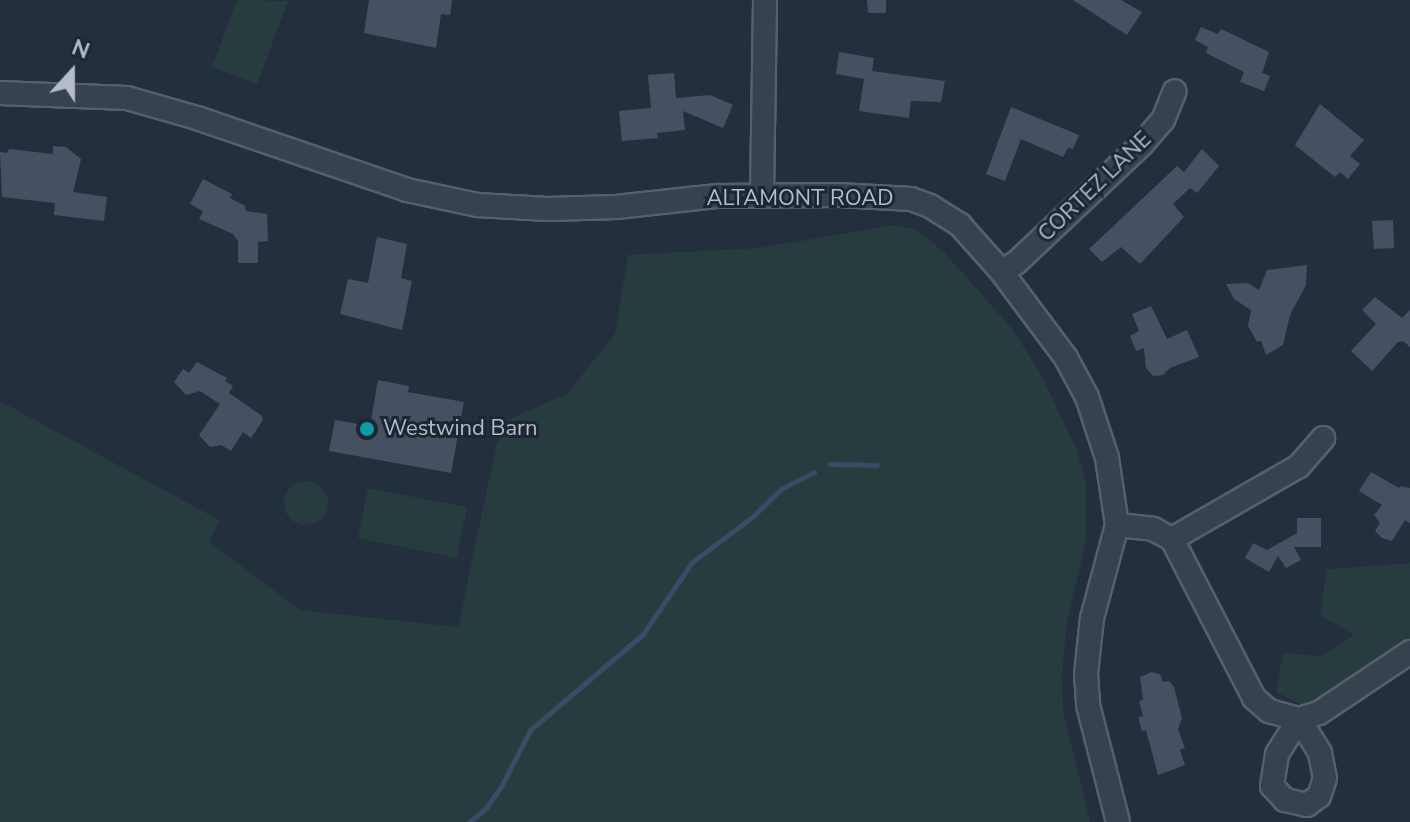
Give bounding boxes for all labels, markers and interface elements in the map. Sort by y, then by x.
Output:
north arrow [32,32,112,112]
text: N [68,33,94,67]
street label: CORTEZ LANE [1033,127,1157,247]
street label: ALTAMONT ROAD [706,186,894,212]
place label: Westwind Barn [383,416,537,442]
marker: Westwind Barn [358,420,376,438]

